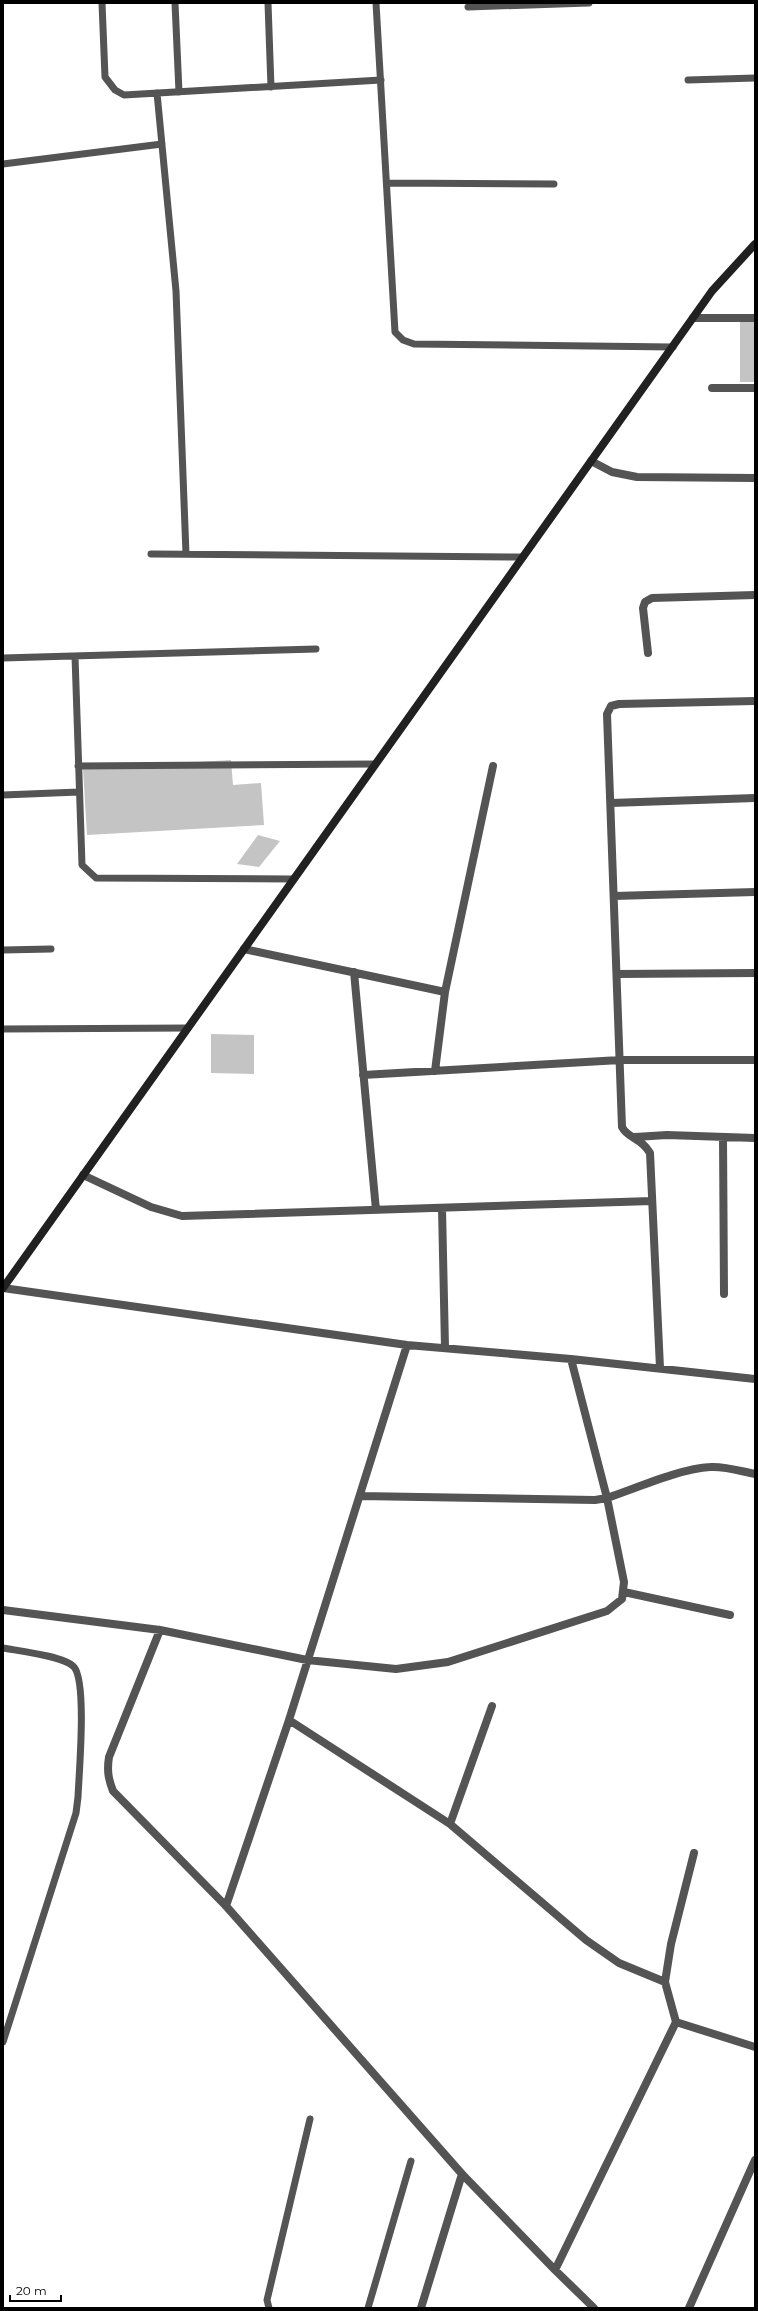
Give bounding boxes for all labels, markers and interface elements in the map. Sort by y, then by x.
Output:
scale bar [10,2277,61,2303]
text: 20 m [16,2283,47,2298]

